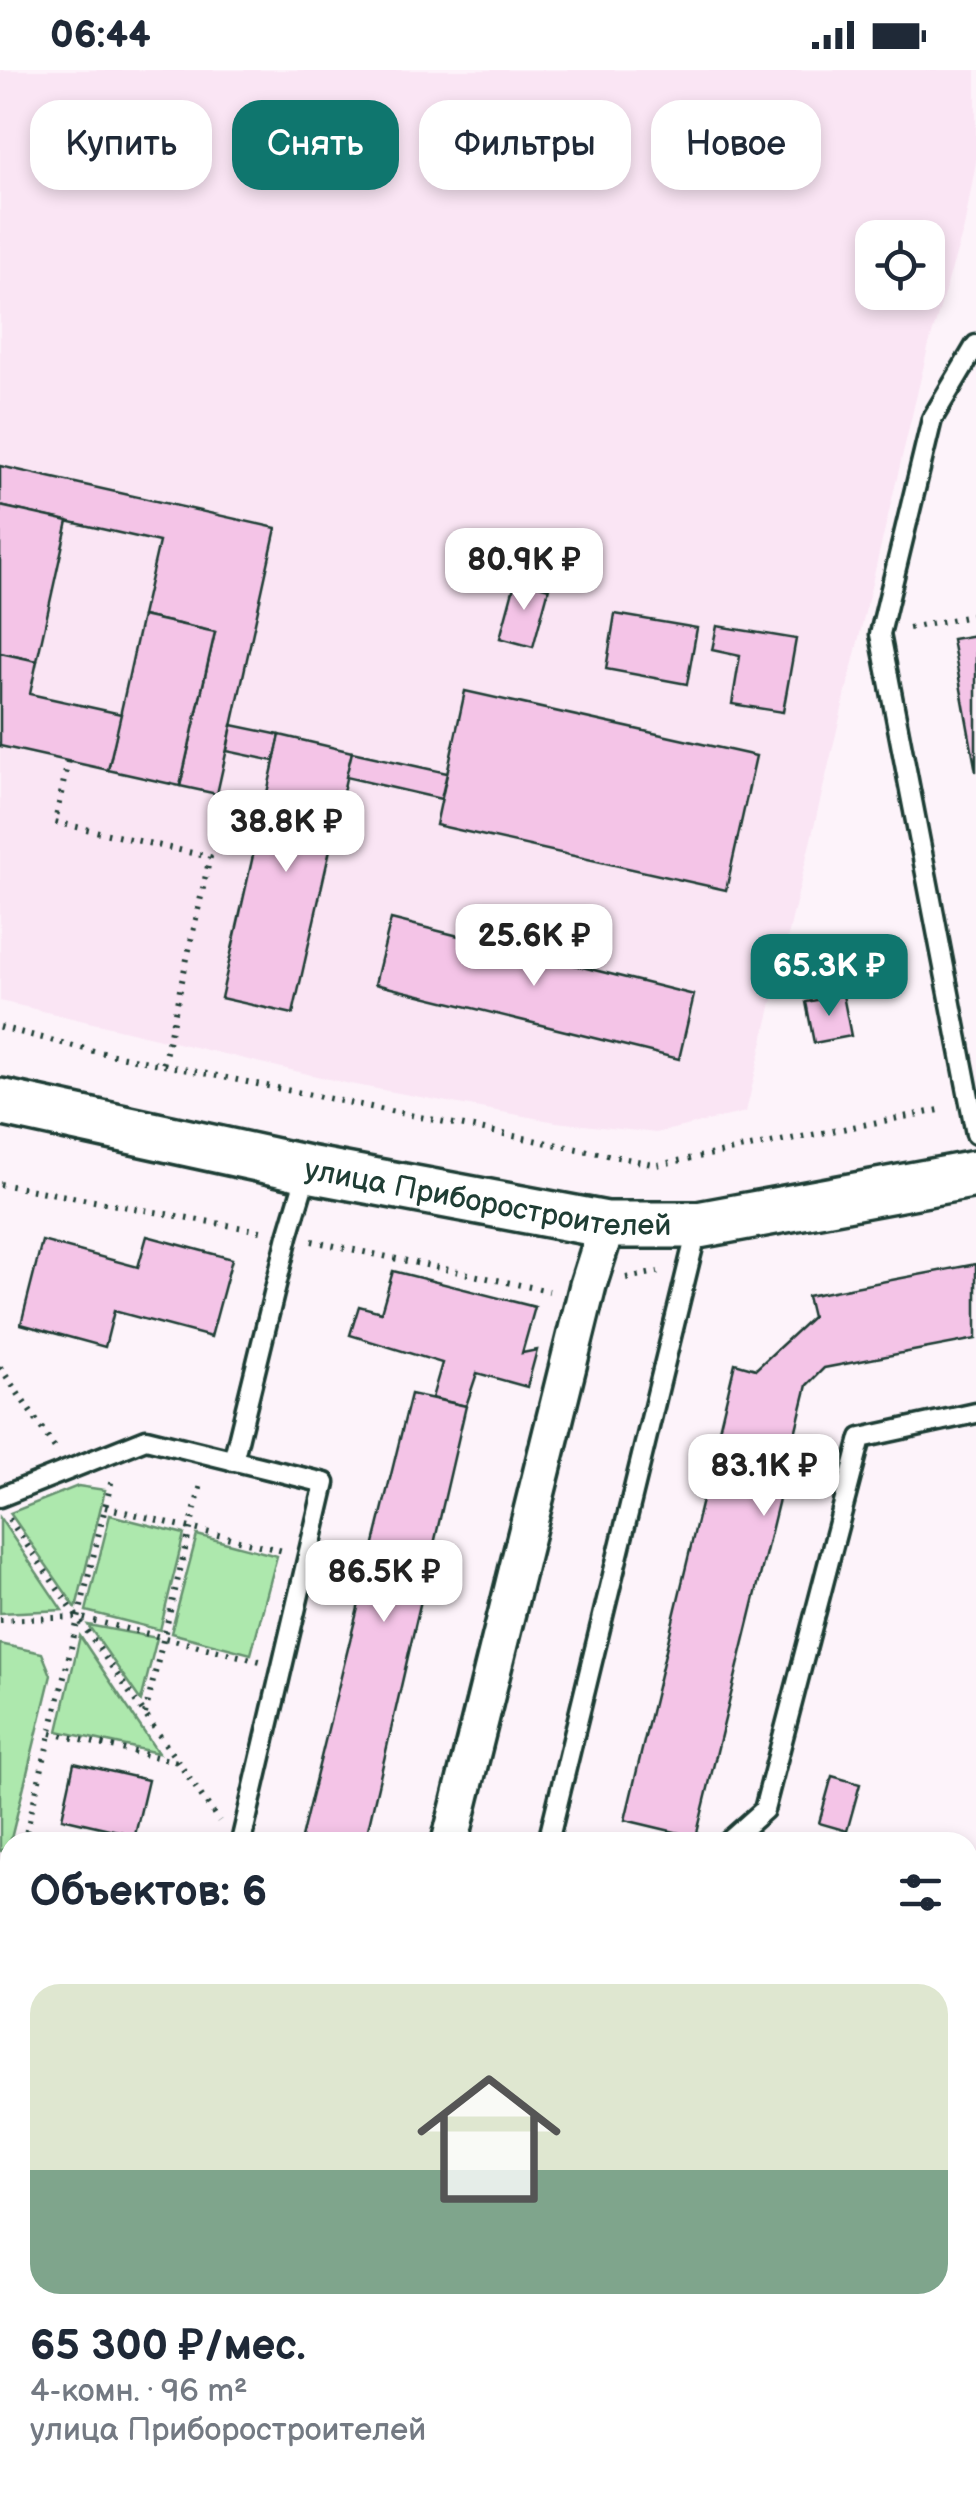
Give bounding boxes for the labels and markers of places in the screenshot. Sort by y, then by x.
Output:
pin: 80.9K ₽ [432,528,616,613]
pin: 38.8K ₽ [194,790,378,875]
pin: 25.6K ₽ [442,904,626,989]
pin: 65.3K ₽ [737,934,921,1019]
pin: 83.1K ₽ [672,1434,856,1519]
pin: 86.5K ₽ [292,1540,476,1625]

